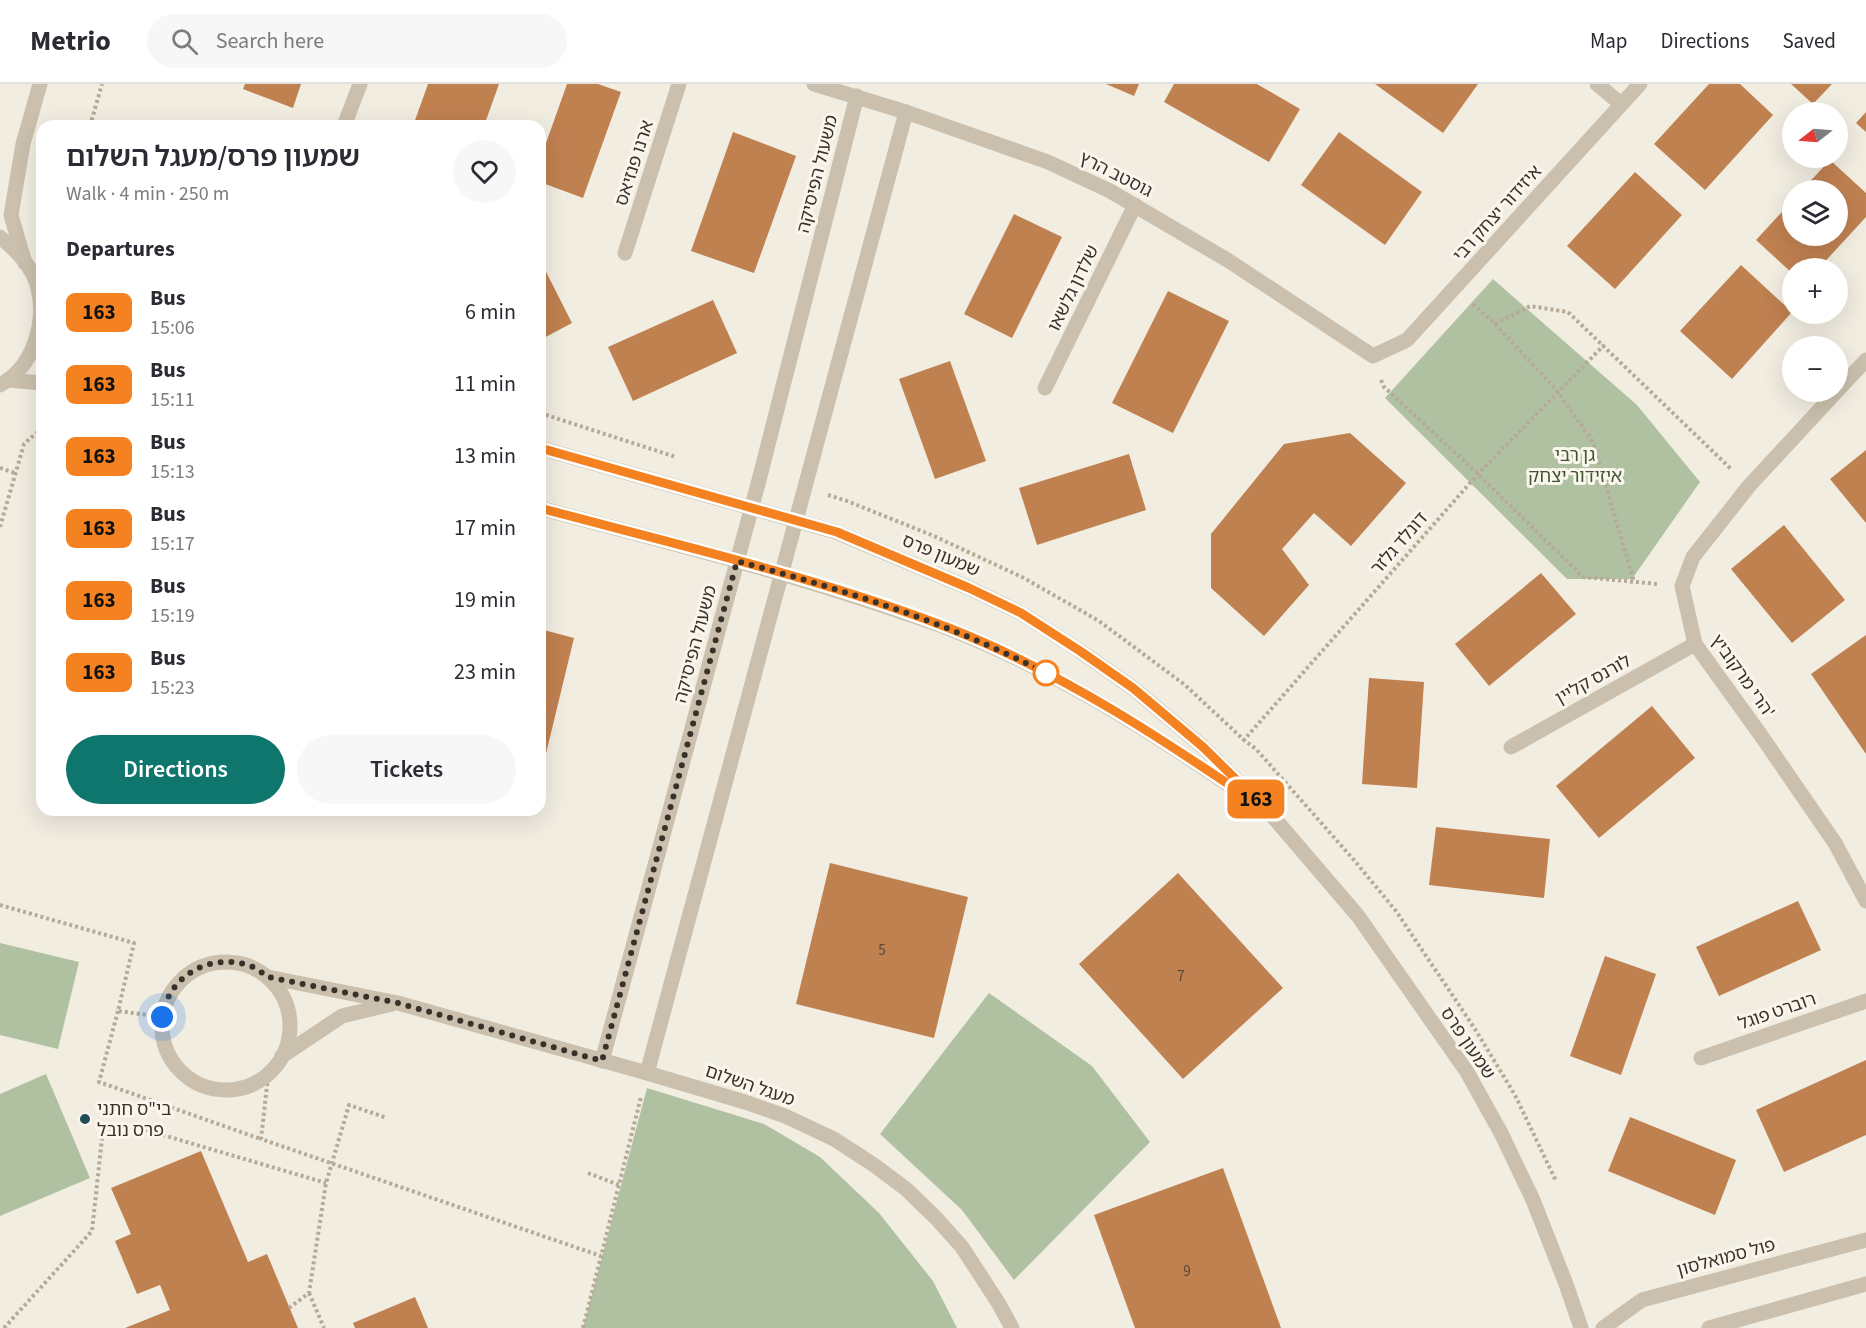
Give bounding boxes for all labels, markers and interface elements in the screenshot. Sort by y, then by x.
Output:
search box [147,14,567,68]
text: Metrio [30,21,111,61]
icon: search [168,25,201,58]
text: Search here [216,25,324,57]
text: Map [1590,26,1628,56]
text: Directions [1661,26,1749,56]
text: Saved [1782,26,1836,56]
north arrow [1782,102,1848,168]
map controls [1782,102,1848,402]
street label: משעול הפיסיקה [791,112,844,236]
street label: ארנו פנזיאס [609,117,660,209]
text: שמעון פרס/מעגל השלום [66,137,360,177]
button: heart [453,140,516,203]
street label: גוסטב הרץ [1075,145,1157,204]
street label: איזידור יצחק רבי [1447,160,1547,267]
text: Walk · 4 min · 250 m [66,180,229,208]
button: layers [1782,180,1848,246]
text: Departures [66,233,175,265]
street label: שלדון גלשאו [1042,241,1105,336]
button: + [1782,258,1848,324]
text: Bus [150,282,186,314]
text: 6 min [465,296,516,328]
text: 163 [82,297,116,327]
text: 15:06 [150,314,195,342]
button: − [1782,336,1848,402]
text: Bus [150,354,186,386]
text: 11 min [454,368,516,400]
text: 163 [82,369,116,399]
text: 15:11 [150,386,195,414]
text: Bus [150,426,186,458]
text: 13 min [454,440,516,472]
text: 163 [82,441,116,471]
park label: גן רבי איזידור יצחק [1528,443,1622,489]
text: 15:13 [150,458,195,486]
text: Bus [150,498,186,530]
street label: דונלד גלזר [1365,506,1434,580]
text: 17 min [454,512,516,544]
text: 163 [82,513,116,543]
street label: שמעון פרס [898,528,984,583]
text: 15:17 [150,530,195,558]
text: Bus [150,570,186,602]
street label: משעול הפיסיקה [668,582,723,706]
text: 19 min [454,584,516,616]
text: 163 [82,585,116,615]
text: 15:19 [150,602,195,630]
street label: הרי מרקוביץ' [1704,629,1781,723]
text: Bus [150,642,186,674]
street label: לורנס קליין [1551,648,1636,711]
text: 23 min [454,656,516,688]
text: 163 [82,657,116,687]
unlabelled marker [1033,660,1059,686]
text: 15:23 [150,674,195,702]
button: Directions [66,735,285,804]
button: Tickets [297,735,516,804]
line badge: 163 [1222,780,1290,818]
text: 163 [1239,784,1273,814]
house number: 5 [878,940,886,961]
house number: 7 [1177,966,1185,987]
street label: רוברט פוגל [1735,987,1819,1036]
your location [147,1002,177,1032]
street label: שמעון פרס [1434,1002,1501,1084]
street label: מעגל השלום [702,1058,798,1113]
place label: בי"ס חתני פרס נובל [97,1097,172,1143]
marker: בי"ס חתני פרס נובל [78,1112,92,1126]
street label: פול סמואלסון [1674,1232,1778,1283]
house number: 9 [1183,1261,1191,1282]

